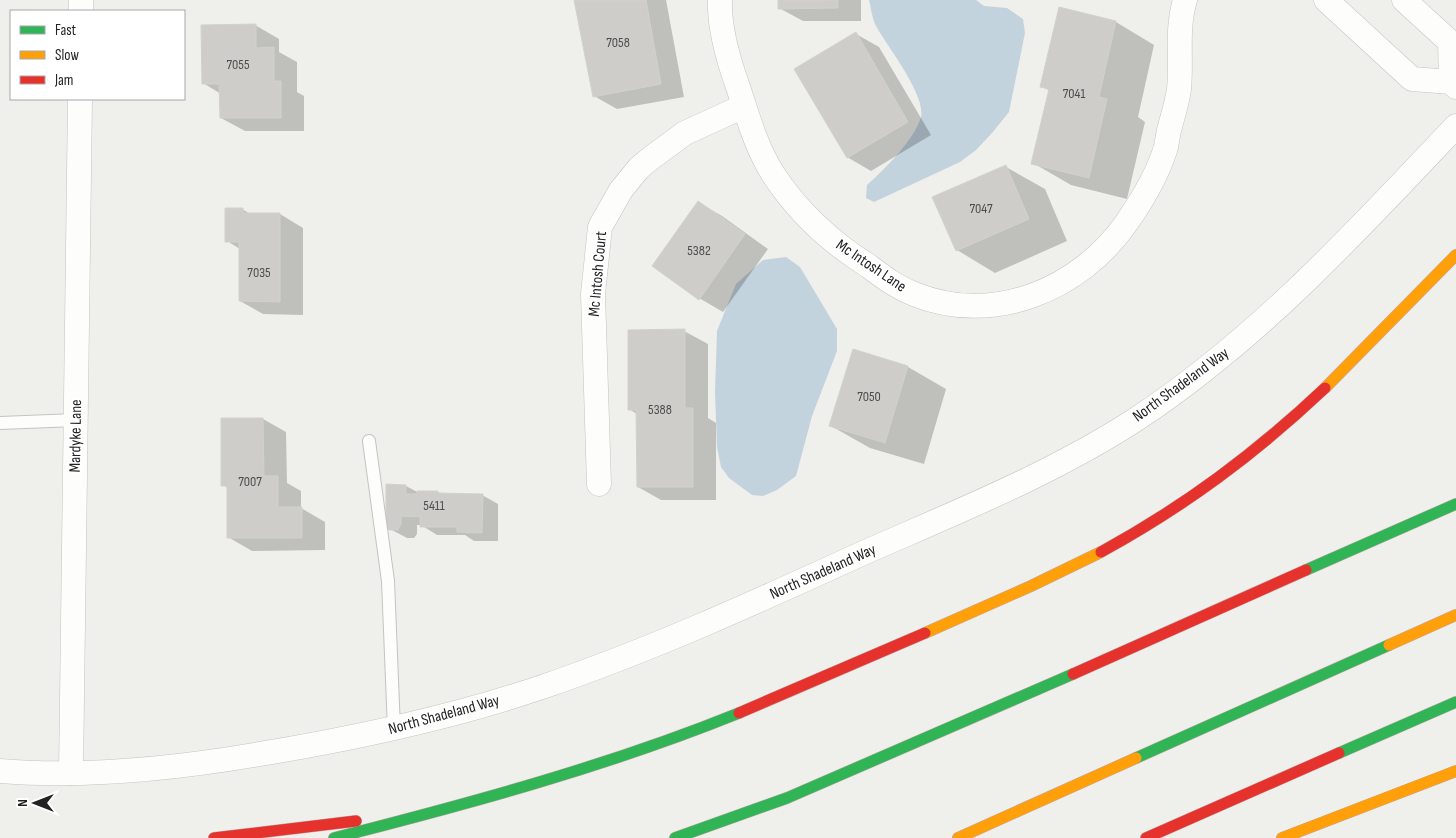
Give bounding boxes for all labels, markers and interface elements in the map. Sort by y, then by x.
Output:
legend [10,10,185,100]
text: Fast [55,21,77,40]
house number: 7058 [606,34,630,51]
text: Slow [55,46,79,65]
house number: 7055 [226,56,250,73]
text: Jam [54,71,73,90]
house number: 7041 [1063,85,1085,102]
house number: 7047 [969,200,993,217]
street label: Mc Intosh Court [585,230,611,318]
street label: Mc Intosh Lane [832,236,910,296]
house number: 5382 [687,242,711,259]
house number: 7035 [247,264,271,281]
street label: North Shadeland Way [1129,344,1233,426]
house number: 7050 [857,388,881,405]
street label: Mardyke Lane [66,399,86,473]
house number: 5388 [648,401,672,418]
house number: 7007 [238,473,262,490]
house number: 5411 [423,497,445,514]
street label: North Shadeland Way [767,540,879,604]
street label: North Shadeland Way [386,691,502,739]
north arrow [10,778,60,828]
text: N [14,799,31,807]

